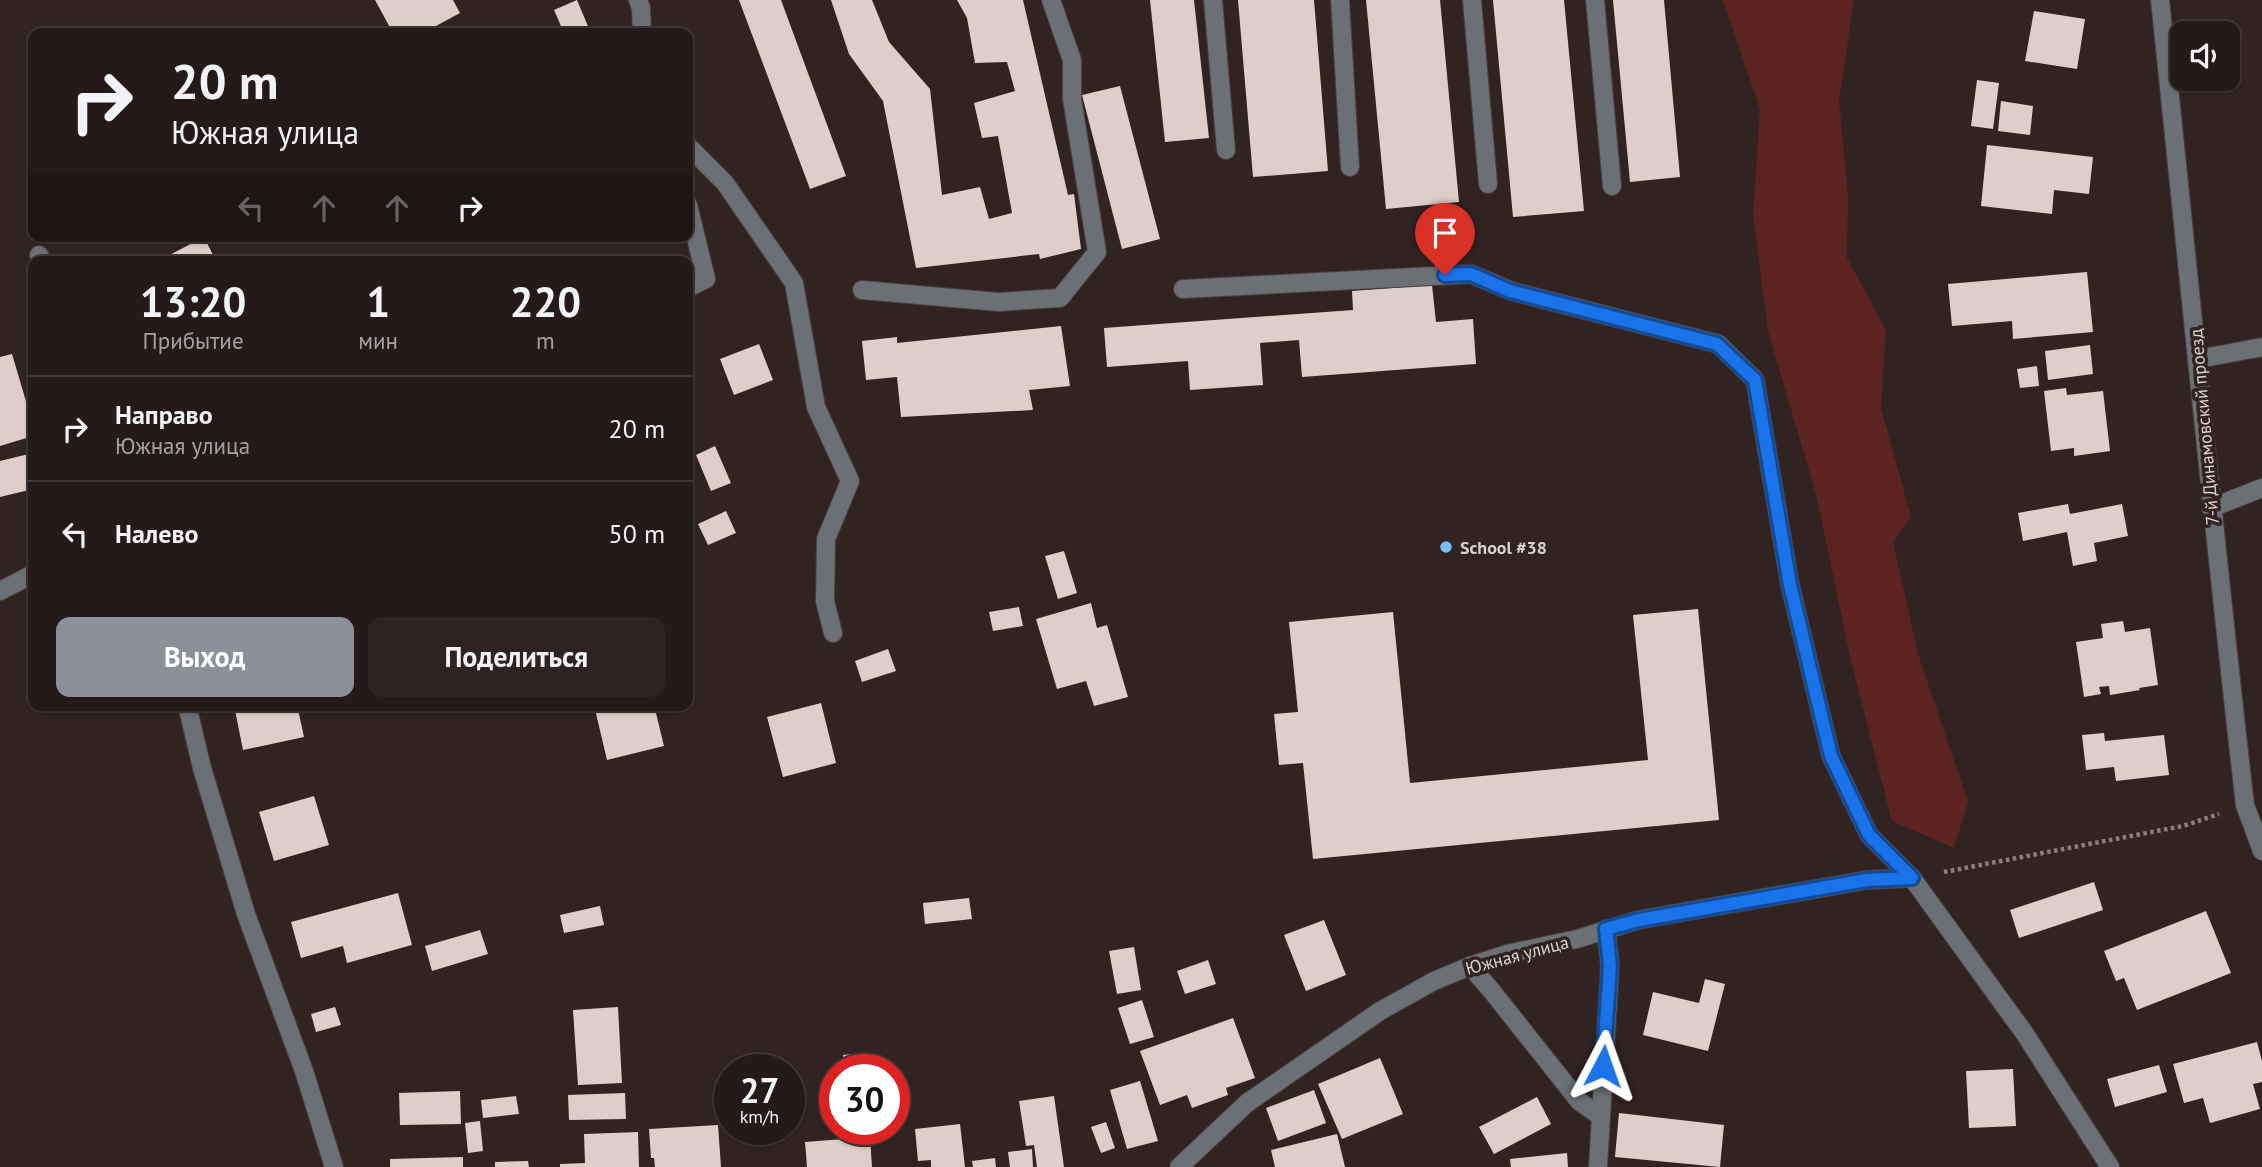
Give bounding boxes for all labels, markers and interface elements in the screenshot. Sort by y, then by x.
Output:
map controls [2170,21,2240,91]
button: sound [2170,21,2240,91]
text: 20 m [171,49,278,113]
icon: right [56,56,147,147]
text: Южная улица [171,111,359,153]
icon: left [232,189,270,227]
icon: ahead [305,189,343,227]
icon: ahead [378,189,416,227]
icon: right [451,189,489,227]
pin [1415,203,1475,275]
icon: arrive [1426,214,1464,252]
text: 13:20 [140,274,246,329]
text: 1 [366,274,390,329]
text: 220 [510,274,581,329]
text: Прибытие [143,326,244,355]
text: мин [358,326,398,355]
text: m [536,326,555,355]
street label: 7-й Динамовский проезд [2184,328,2224,526]
text: Направо [115,398,213,431]
icon: right [56,410,94,448]
text: 20 m [609,412,665,445]
text: Южная улица [115,431,250,460]
icon: left [56,515,94,553]
text: Налево [115,517,199,550]
text: 50 m [609,517,665,550]
place label: School #38 [1460,536,1547,559]
marker: School #38 [1438,539,1454,555]
button: Выход [56,617,354,697]
button: Поделиться [368,617,665,697]
street label: Южная улица [1463,930,1571,980]
position arrow [1566,1029,1640,1103]
speed limit sign: 30 [819,1054,910,1145]
text: 27 [740,1067,779,1113]
text: km/h [740,1105,779,1128]

